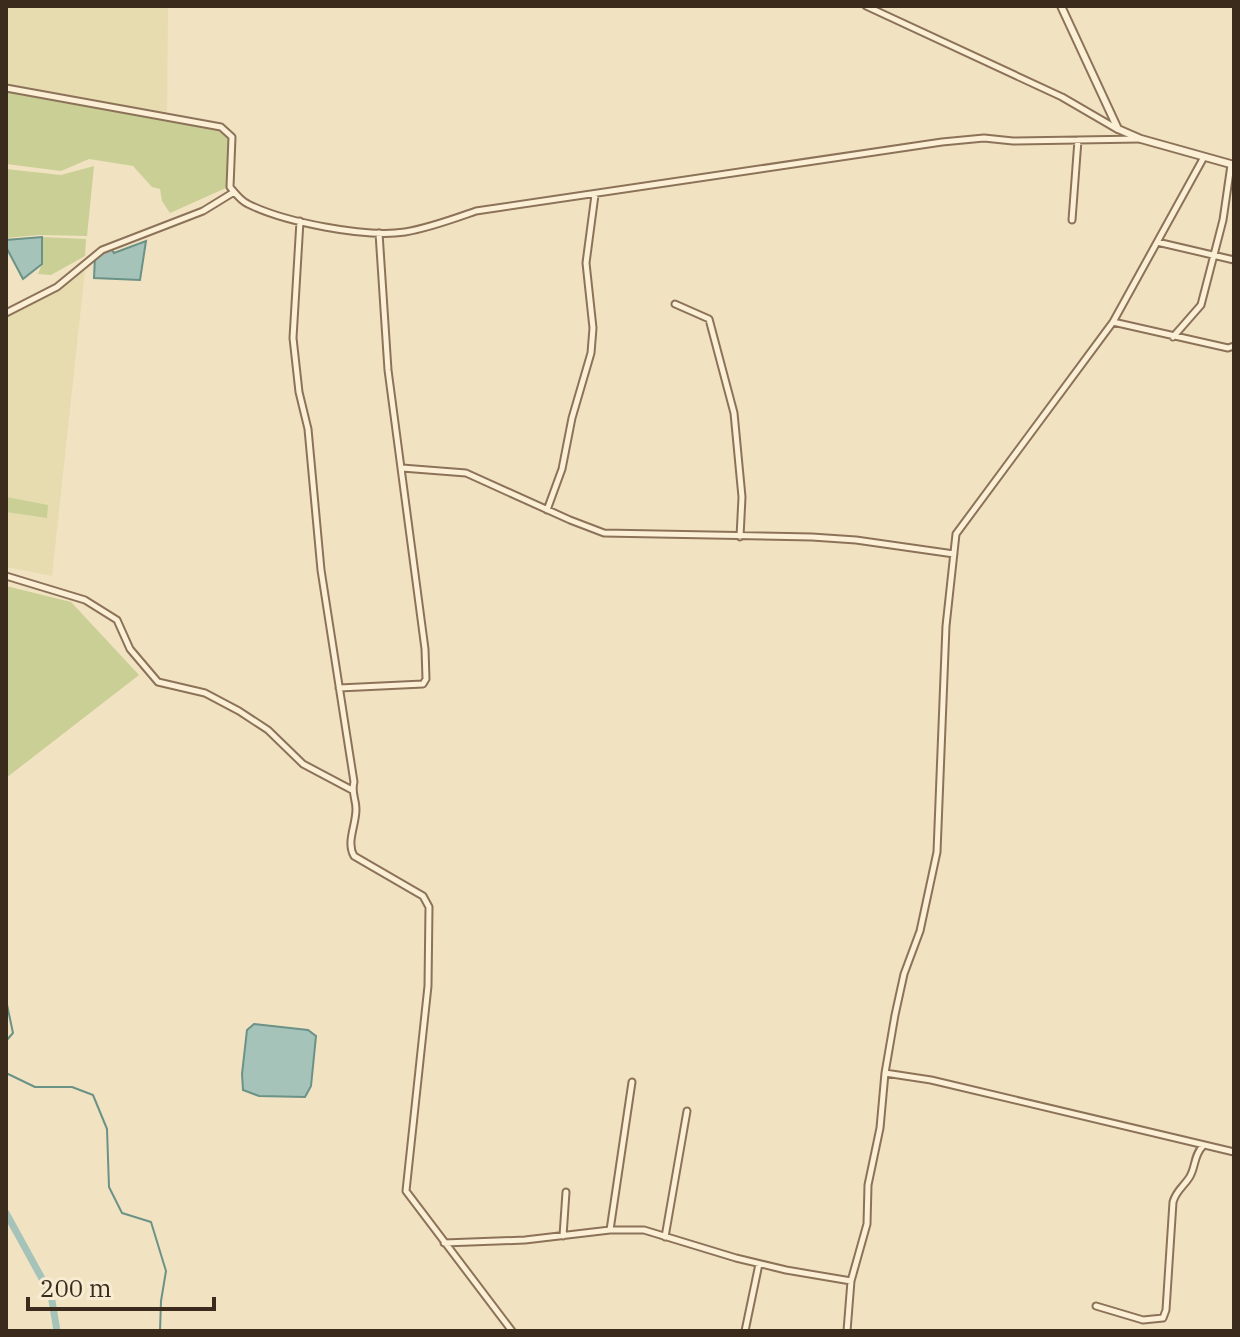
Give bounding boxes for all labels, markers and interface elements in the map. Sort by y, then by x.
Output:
scale bar [28,1261,214,1311]
text: 200 m [40,1272,112,1304]

